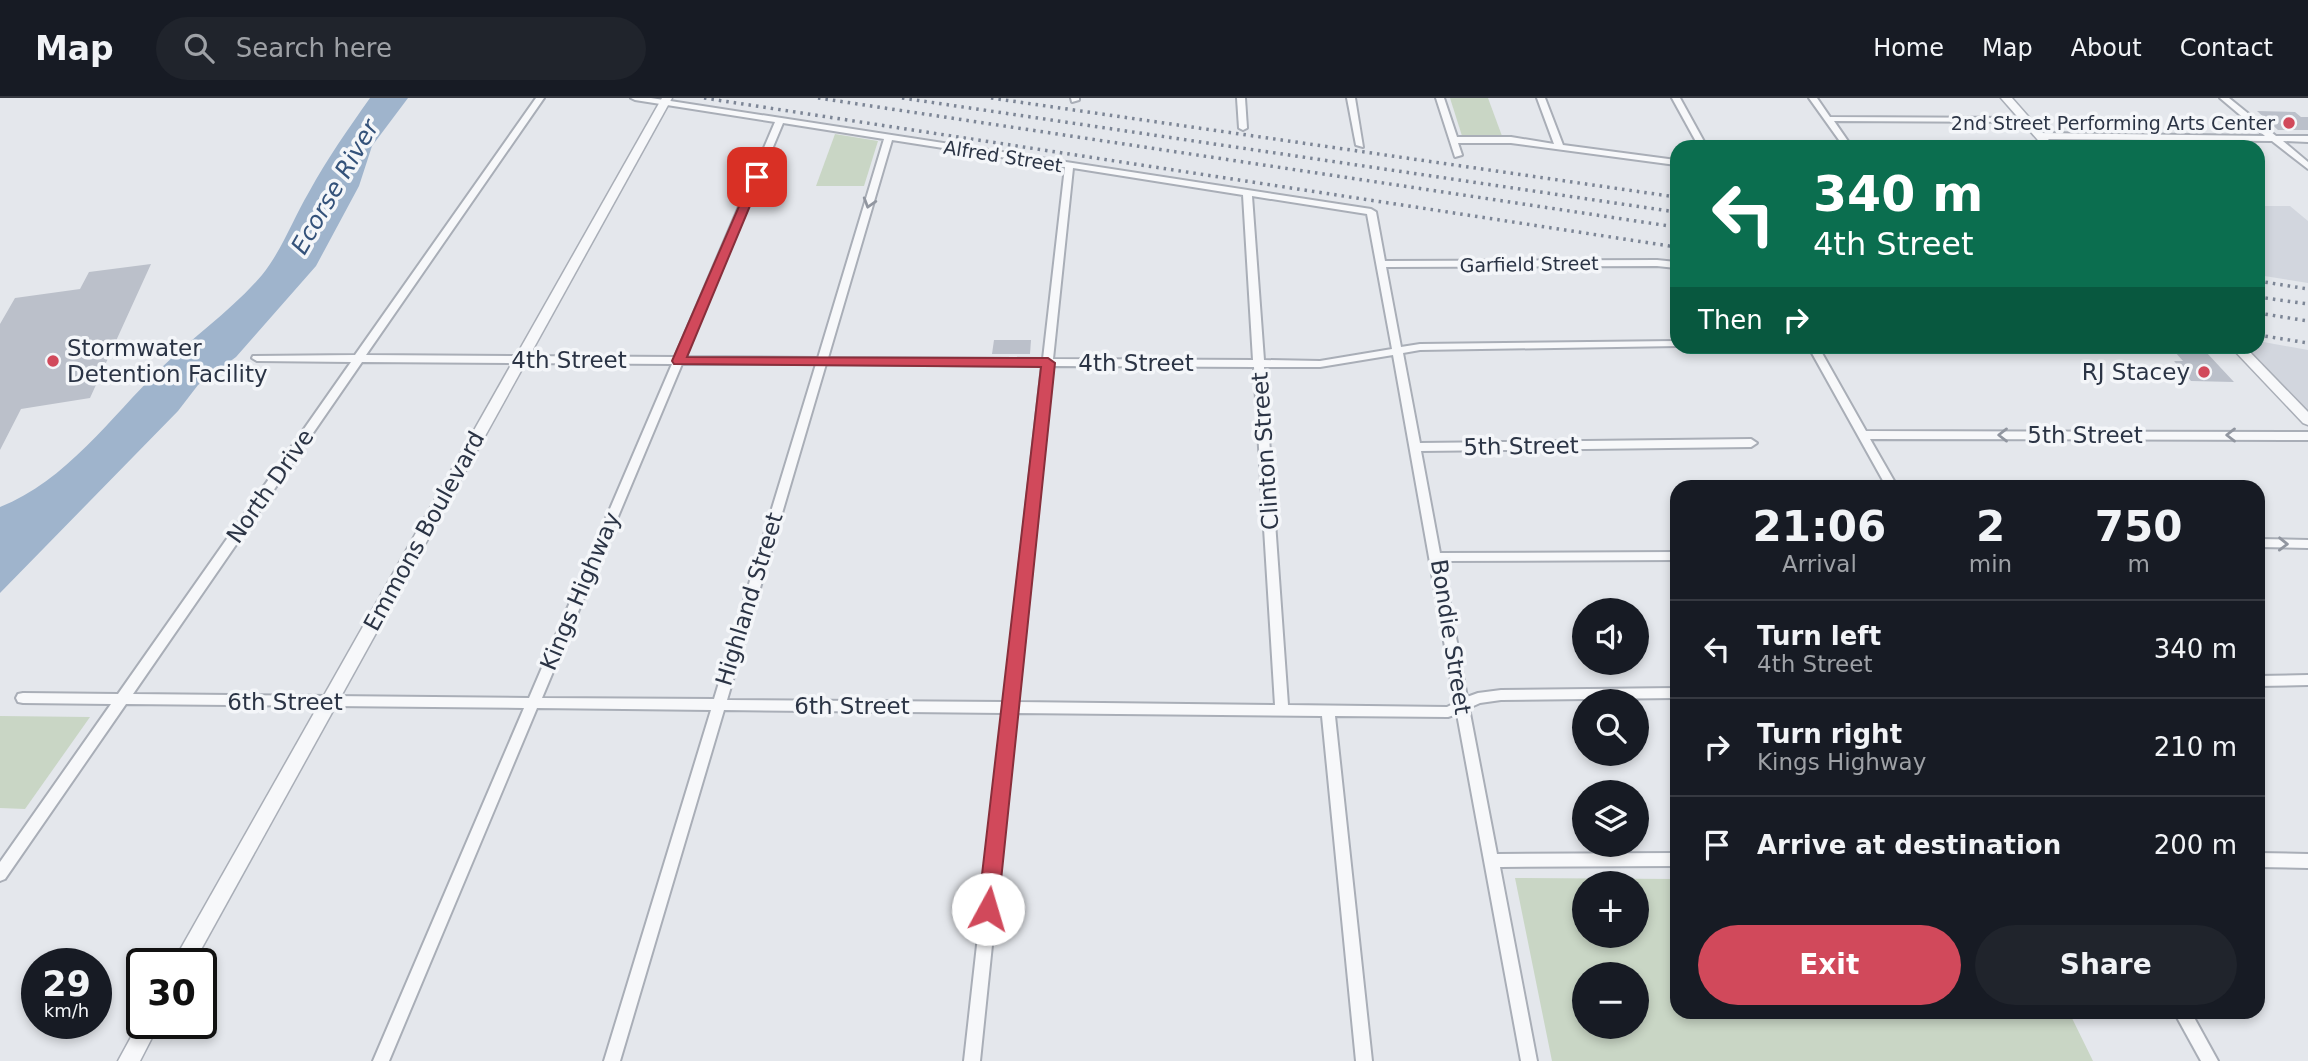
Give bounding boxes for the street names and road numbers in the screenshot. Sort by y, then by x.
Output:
street label: Alfred Street [942,136,1064,176]
street label: Garfield Street [1459,252,1599,276]
street label: 4th Street [511,347,627,373]
street label: 4th Street [1078,350,1194,376]
street label: Clinton Street [1247,371,1283,531]
street label: 5th Street [2027,422,2143,448]
street label: North Drive [221,424,319,548]
street label: Emmons Boulevard [358,427,490,635]
street label: 5th Street [1463,432,1579,460]
street label: Kings Highway [535,508,625,674]
street label: Highland Street [710,509,788,689]
street label: Bondie Street [1426,558,1476,716]
street label: 6th Street [227,689,343,715]
street label: 6th Street [794,693,910,719]

